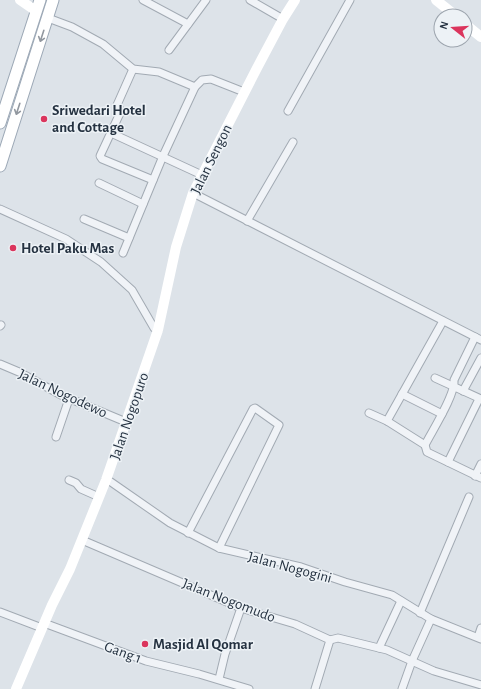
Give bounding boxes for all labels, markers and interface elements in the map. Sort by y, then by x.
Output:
north arrow [433,8,473,48]
text: N [438,20,450,30]
one-way arrow [38,29,45,42]
one-way arrow [14,103,22,115]
place label: Sriwedari Hotel and Cottage [52,103,146,135]
marker: Sriwedari Hotel and Cottage [39,114,49,124]
street label: Jalan Sengon [188,122,235,197]
place label: Hotel Paku Mas [21,241,114,256]
marker: Hotel Paku Mas [8,243,18,253]
street label: Jalan Nogodewo [16,366,109,421]
street label: Jalan Nogopuro [108,371,151,462]
street label: Jalan Nogogini [246,549,333,586]
street label: Jalan Nogomudo [180,576,278,625]
place label: Masjid Al Qomar [153,637,254,652]
street label: Gang 1 [102,639,143,666]
marker: Masjid Al Qomar [140,639,150,649]

